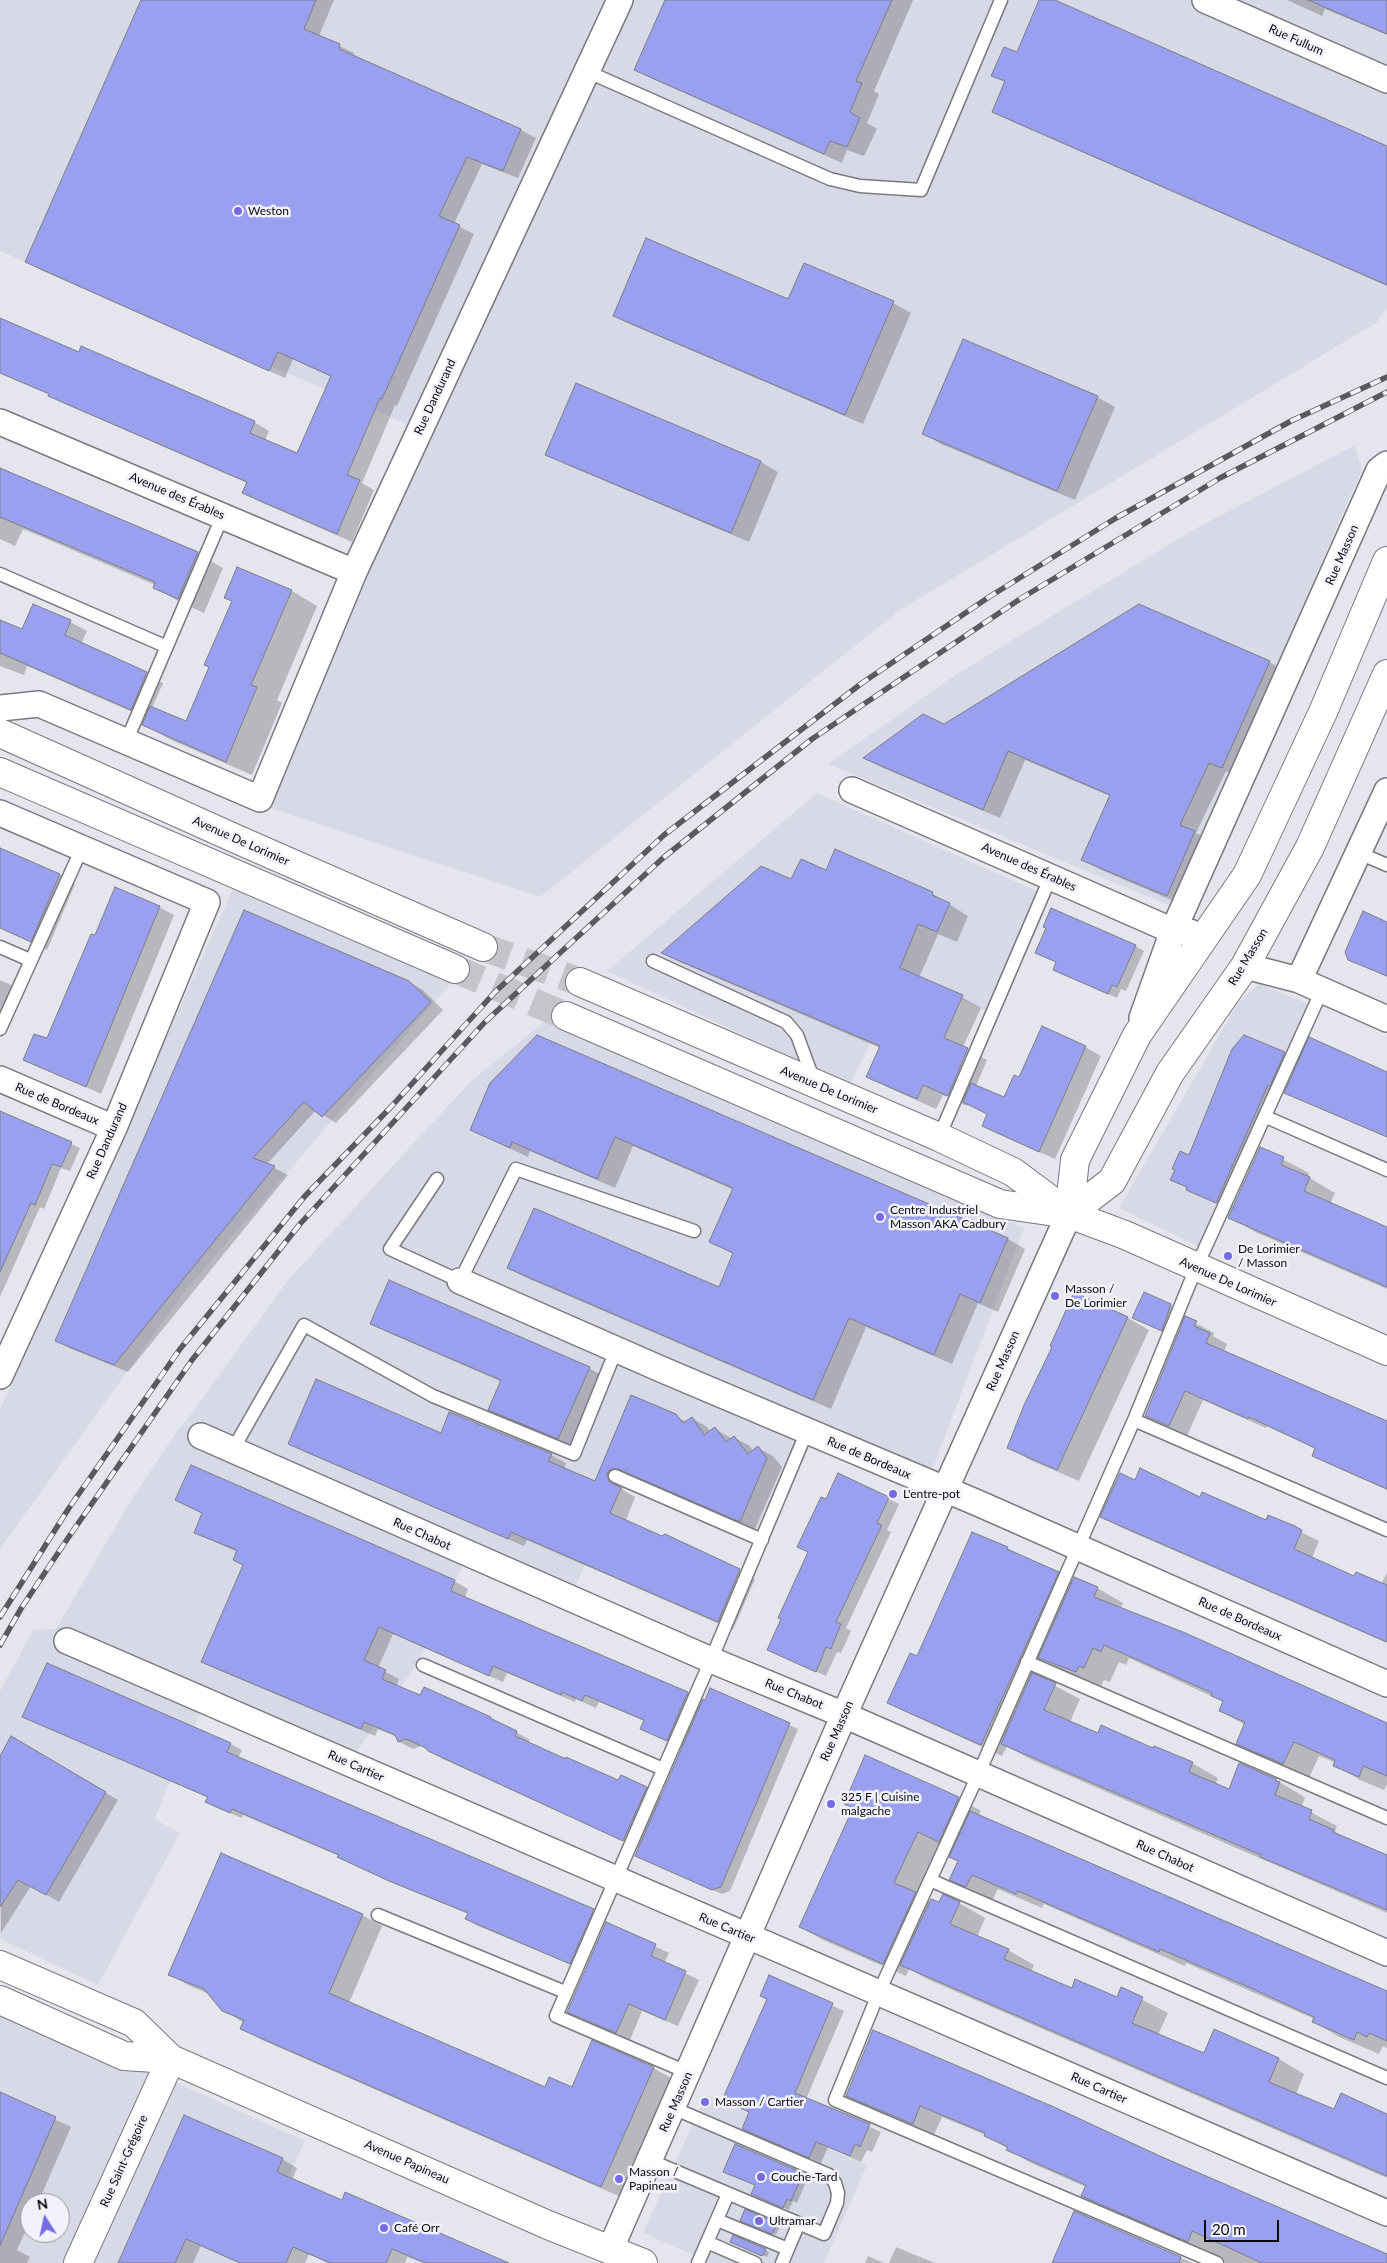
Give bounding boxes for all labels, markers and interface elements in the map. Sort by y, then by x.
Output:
street label: Rue Fullum [1266,22,1326,58]
place label: Weston [248,204,289,218]
marker: Weston [232,205,244,217]
street label: Rue Dandurand [411,357,459,437]
street label: Avenue des Érables [127,469,227,523]
street label: Rue Masson [1322,523,1362,587]
street label: Avenue De Lorimier [190,813,292,869]
street label: Avenue des Érables [979,840,1079,894]
street label: Rue Masson [1225,926,1271,988]
street label: Avenue De Lorimier [778,1063,880,1117]
street label: Rue de Bordeaux [13,1080,101,1128]
street label: Rue Dandurand [84,1101,130,1181]
place label: Centre Industriel Masson AKA Cadbury [890,1203,1006,1231]
marker: Centre Industriel Masson AKA Cadbury [874,1211,886,1223]
place label: De Lorimier / Masson [1238,1242,1300,1270]
marker: De Lorimier / Masson [1222,1250,1234,1262]
street label: Avenue De Lorimier [1177,1254,1279,1310]
place label: Masson / De Lorimier [1065,1282,1127,1310]
marker: Masson / De Lorimier [1049,1290,1061,1302]
street label: Rue Masson [983,1329,1023,1393]
street label: Rue de Bordeaux [825,1434,913,1482]
place label: L'entre-pot [903,1487,960,1501]
marker: L'entre-pot [887,1488,899,1500]
street label: Rue Chabot [391,1515,453,1553]
street label: Rue de Bordeaux [1196,1594,1284,1644]
street label: Rue Chabot [763,1676,825,1712]
street label: Rue Masson [817,1699,857,1763]
street label: Rue Cartier [326,1747,386,1785]
place label: 325 F | Cuisine malgache [841,1790,919,1818]
marker: 325 F | Cuisine malgache [825,1798,837,1810]
street label: Rue Chabot [1134,1837,1196,1875]
street label: Rue Cartier [697,1910,757,1946]
street label: Rue Cartier [1069,2069,1129,2107]
street label: Rue Masson [656,2070,696,2134]
place label: Masson / Cartier [715,2095,804,2109]
marker: Masson / Cartier [699,2096,711,2108]
street label: Rue Saint-Grégoire [97,2113,151,2209]
street label: Avenue Papineau [362,2137,452,2187]
place label: Masson / Papineau [629,2165,678,2193]
place label: Couche-Tard [771,2170,837,2184]
marker: Couche-Tard [755,2171,767,2183]
marker: Masson / Papineau [613,2173,625,2185]
north arrow [20,2193,70,2243]
text: N [36,2194,49,2213]
scale bar [1207,2210,1282,2242]
place label: Ultramar [769,2214,815,2228]
marker: Ultramar [753,2215,765,2227]
text: 20 m [1212,2220,1246,2238]
place label: Café Orr [394,2221,440,2235]
marker: Café Orr [378,2222,390,2234]

